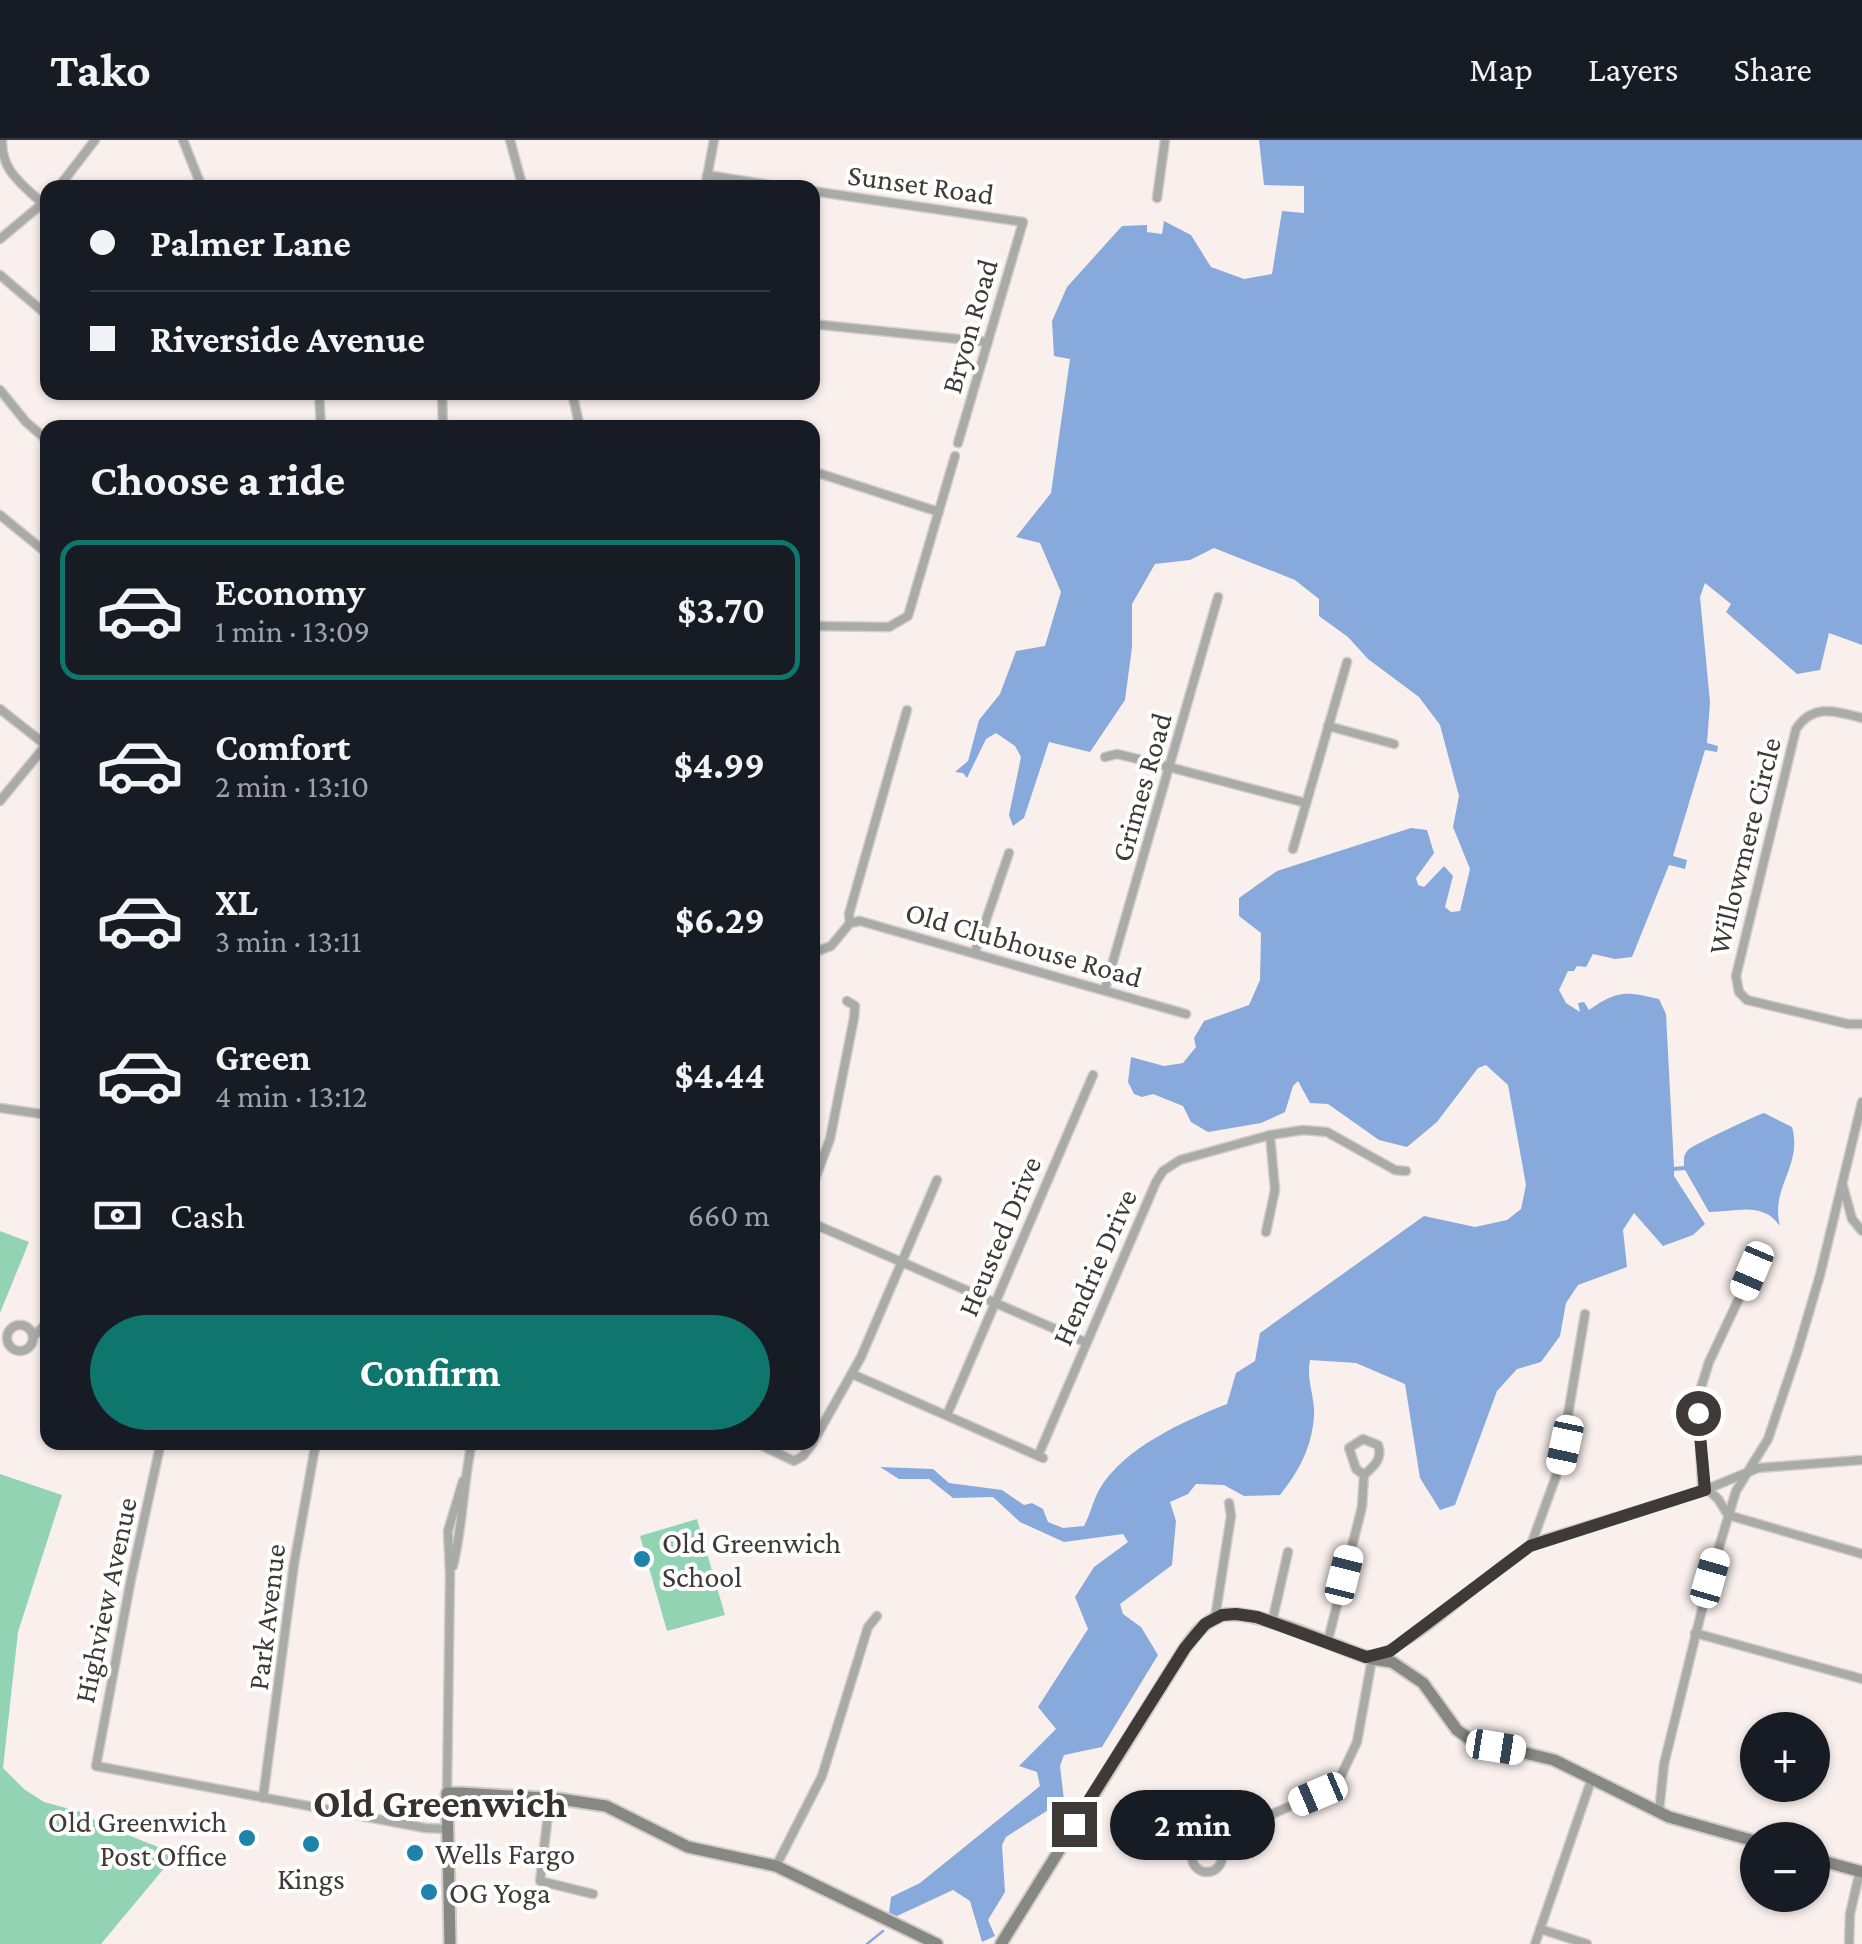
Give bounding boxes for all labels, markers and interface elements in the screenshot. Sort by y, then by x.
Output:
text: Tako [50,43,151,96]
text: Map [1469,50,1533,89]
text: Layers [1588,50,1679,89]
text: Share [1734,50,1812,89]
street label: Sunset Road [846,157,996,211]
text: Palmer Lane [150,222,351,264]
street label: Bryon Road [934,255,1005,397]
text: Riverside Avenue [150,318,425,360]
text: Choose a ride [90,455,345,505]
icon: car [95,565,185,655]
text: Economy [215,571,365,613]
text: $3.70 [677,589,765,631]
text: 1 min · 13:09 [215,613,370,649]
street label: Grimes Road [1104,709,1178,865]
icon: car [95,720,185,810]
text: Comfort [215,726,351,768]
street label: Willowmere Circle [1701,734,1787,958]
text: $4.99 [674,744,765,786]
text: 2 min · 13:10 [215,768,369,804]
icon: car [95,875,185,965]
text: XL [215,881,258,923]
street label: Old Clubhouse Road [902,894,1146,994]
text: $6.29 [675,899,765,941]
text: 3 min · 13:11 [215,923,362,959]
icon: car [95,1030,185,1120]
text: Green [215,1036,311,1078]
text: $4.44 [675,1054,765,1096]
text: 4 min · 13:12 [215,1078,367,1114]
street label: Heusted Drive [951,1151,1047,1321]
street label: Hendrie Drive [1045,1184,1143,1350]
icon: cash [90,1188,145,1243]
text: Cash [170,1194,245,1236]
text: 660 m [688,1197,770,1233]
car [1726,1238,1778,1304]
button: Confirm [90,1315,770,1430]
route start [1676,1391,1721,1436]
car [1544,1413,1586,1477]
street label: Highview Avenue [67,1494,144,1706]
place label: Old Greenwich School [662,1526,841,1593]
street label: Park Avenue [241,1542,291,1692]
car [1322,1542,1366,1608]
car [1687,1545,1733,1611]
marker: Old Greenwich School [631,1548,653,1570]
map controls [1740,1712,1830,1912]
button: + [1740,1712,1830,1802]
car [1464,1727,1528,1767]
car [1285,1768,1351,1820]
district label: Old Greenwich [313,1781,567,1826]
callout: 2 min [1109,1789,1274,1859]
route end [1052,1802,1097,1847]
place label: Old Greenwich Post Office [48,1805,227,1872]
text: 2 min [1154,1807,1231,1843]
button: − [1740,1822,1830,1912]
marker: Old Greenwich Post Office [236,1827,258,1849]
marker: Kings [300,1833,322,1855]
place label: Wells Fargo [435,1837,575,1871]
marker: Wells Fargo [404,1842,426,1864]
place label: Kings [277,1862,345,1896]
place label: OG Yoga [449,1876,551,1910]
marker: OG Yoga [418,1881,440,1903]

